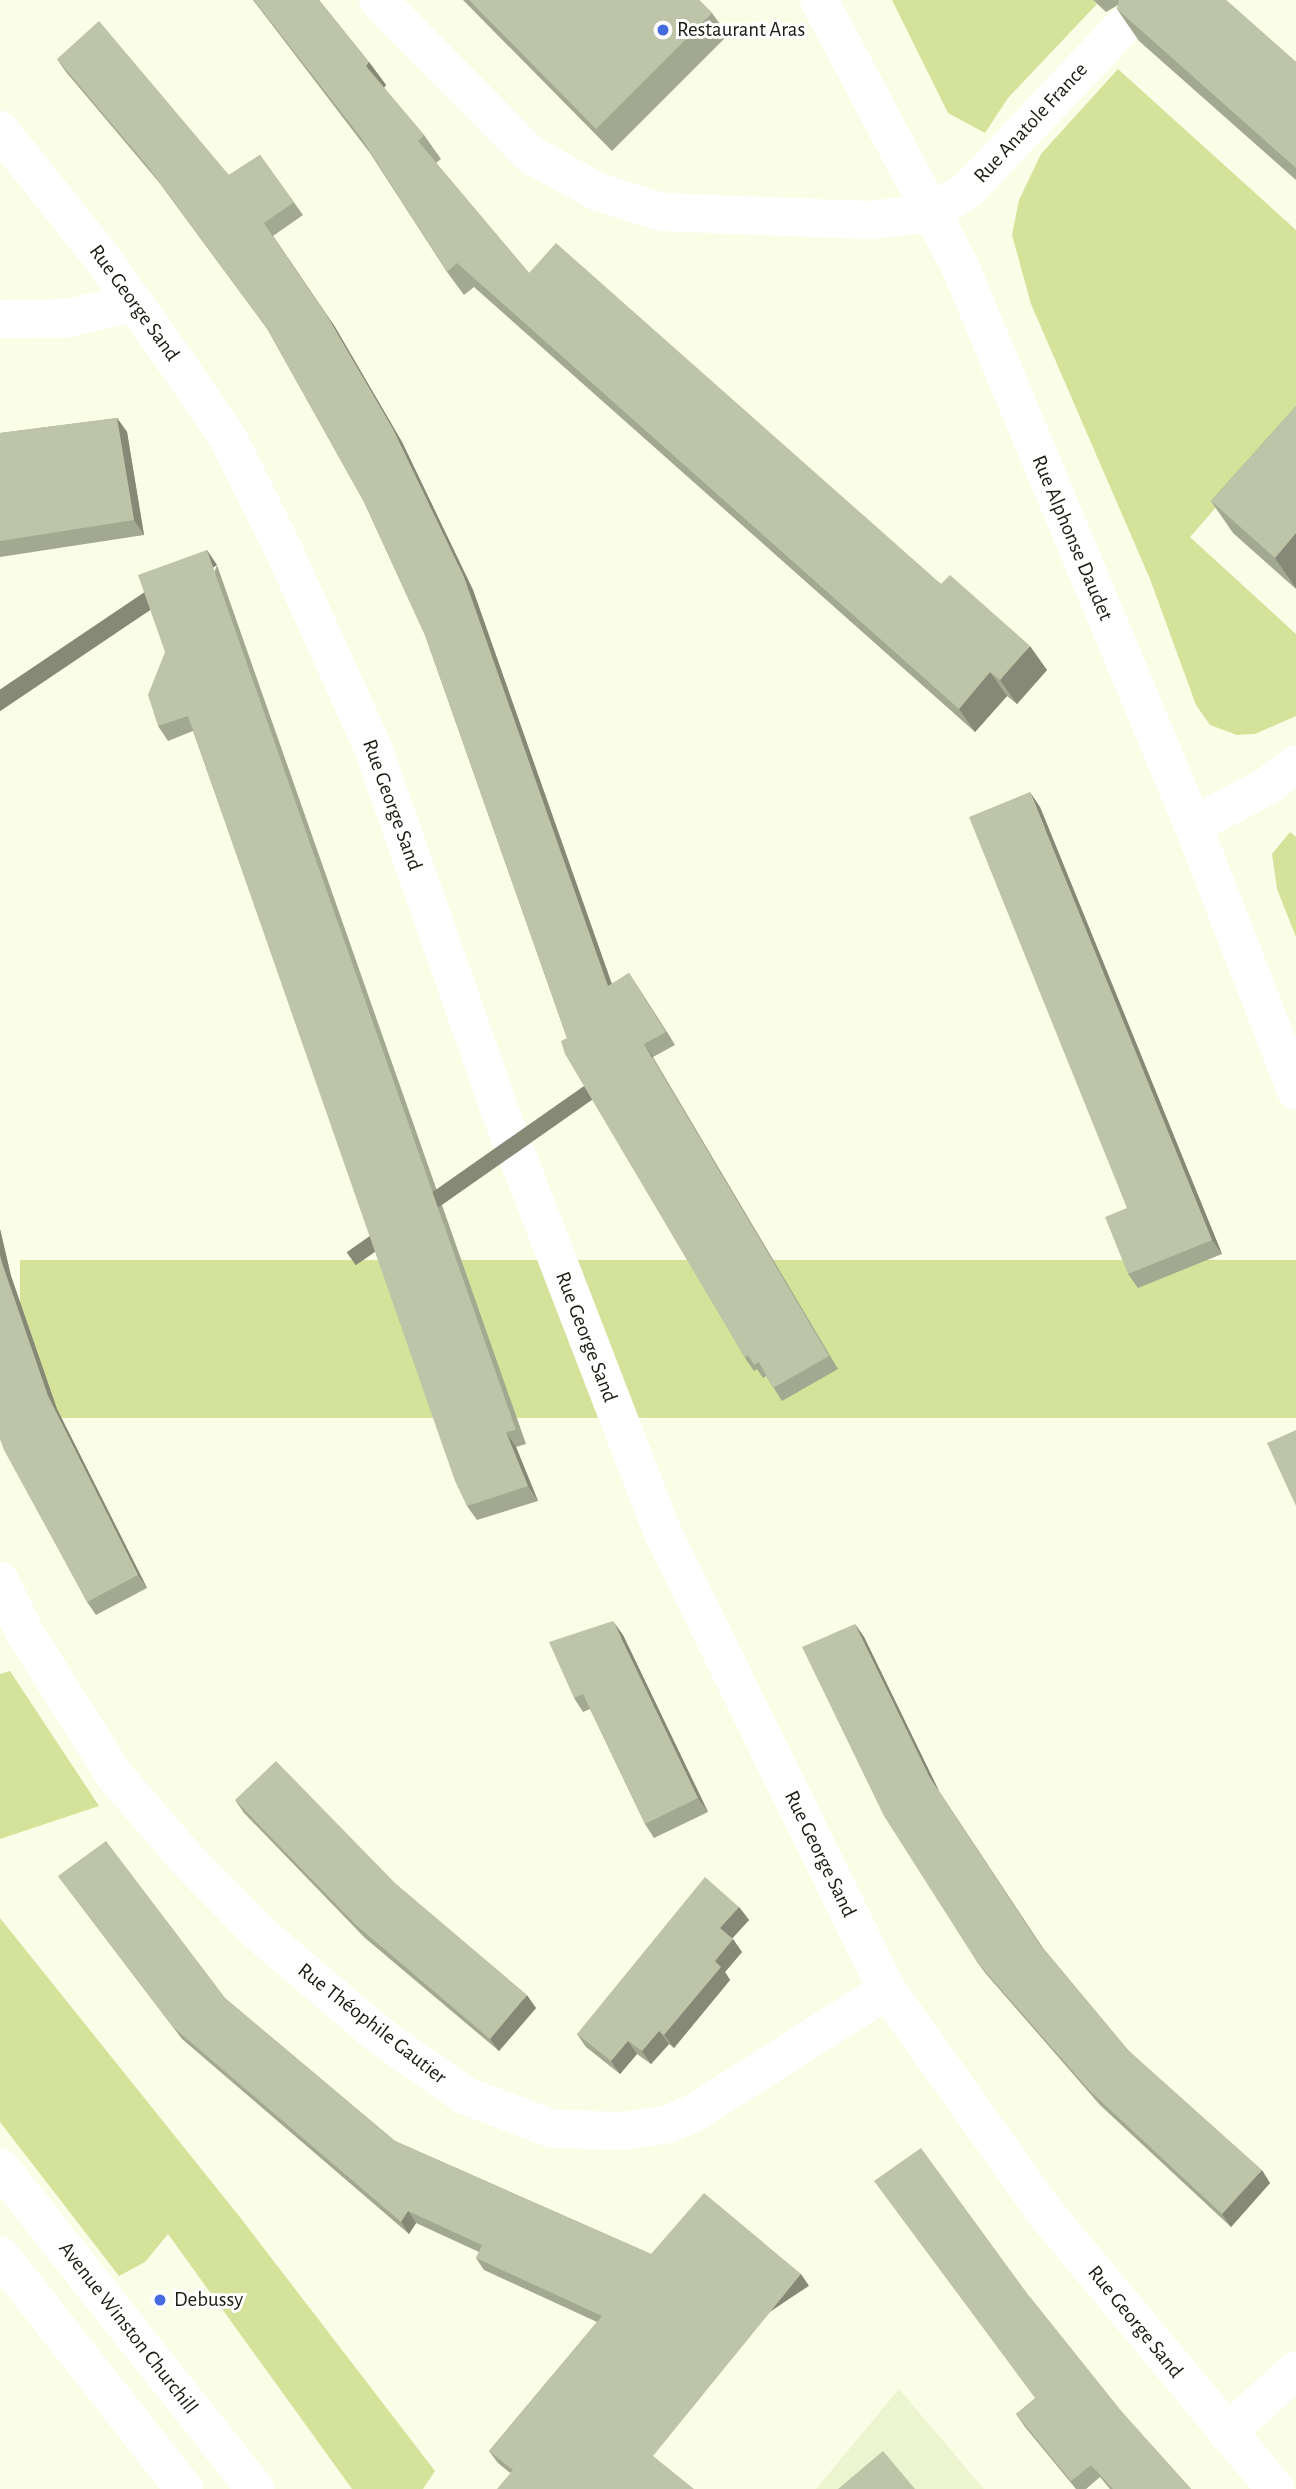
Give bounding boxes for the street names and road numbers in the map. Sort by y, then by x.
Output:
street label: Rue Anatole France [969,58,1093,188]
street label: Rue George Sand [83,240,185,366]
street label: Rue Alphonse Daudet [1026,452,1118,624]
street label: Rue George Sand [357,736,427,874]
street label: Rue George Sand [550,1268,622,1406]
street label: Rue George Sand [778,1787,862,1921]
street label: Rue Théophile Gautier [292,1958,452,2090]
street label: Avenue Winston Churchill [53,2237,203,2419]
street label: Rue George Sand [1082,2260,1188,2384]

